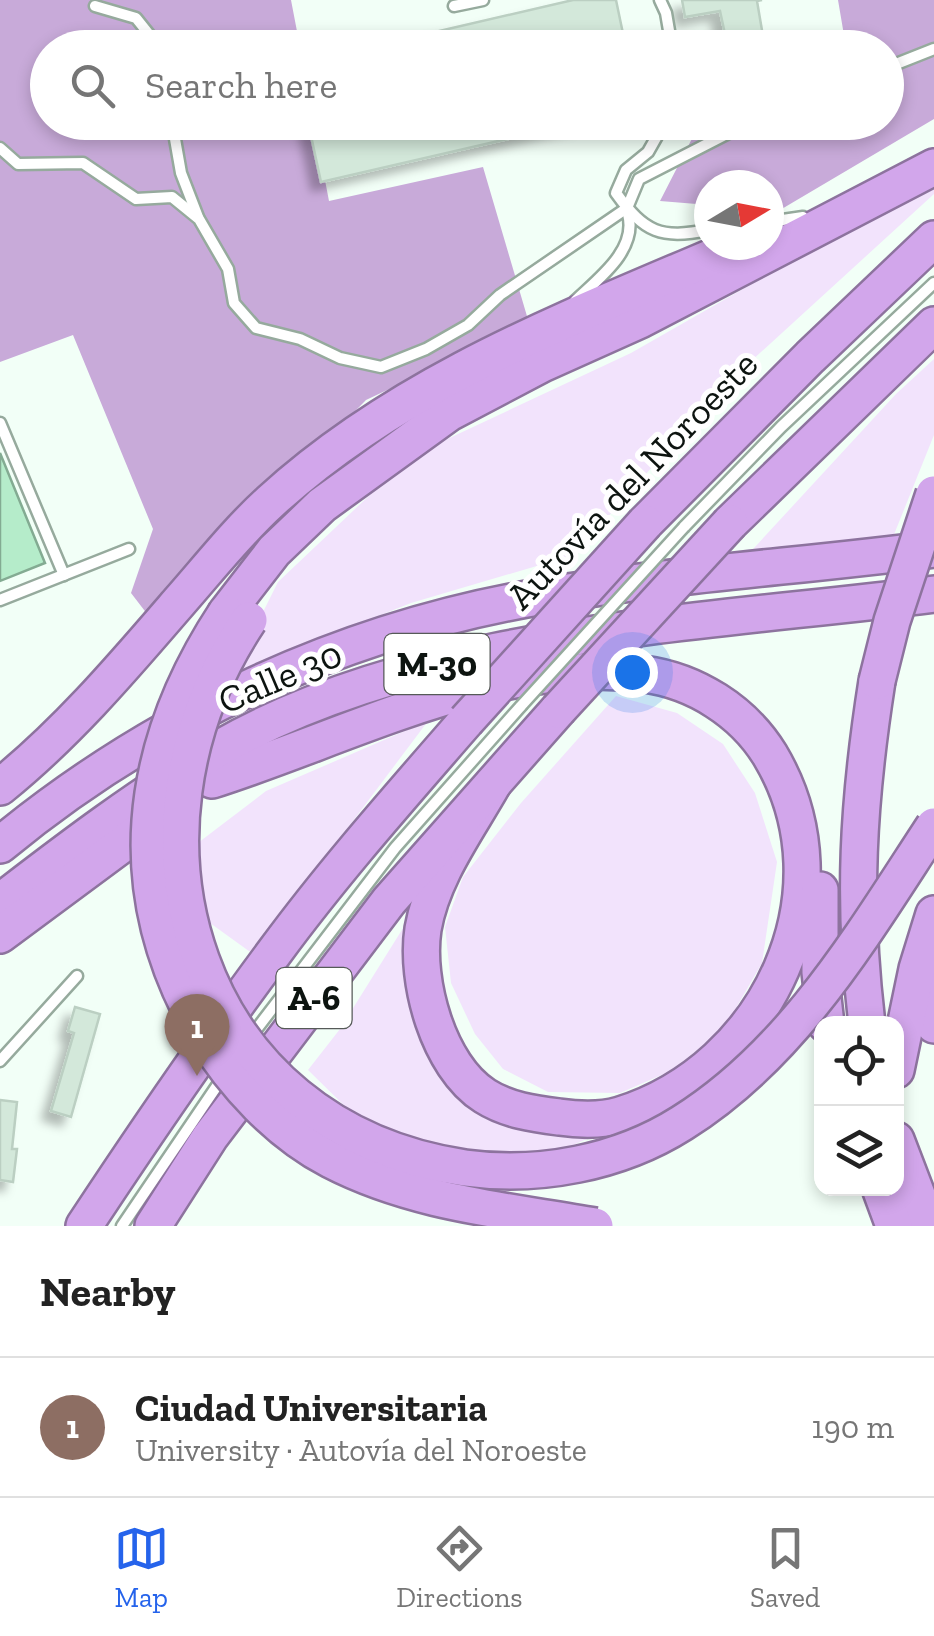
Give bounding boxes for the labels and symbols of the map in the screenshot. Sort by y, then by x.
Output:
north arrow [694,170,784,260]
street label: Autovía del Noroeste [497,341,767,619]
street label: Calle 30 [211,630,349,724]
road number: M-30 [384,634,490,694]
your location [607,647,658,698]
road number: A-6 [276,968,352,1028]
pin: 1 [164,994,230,1076]

